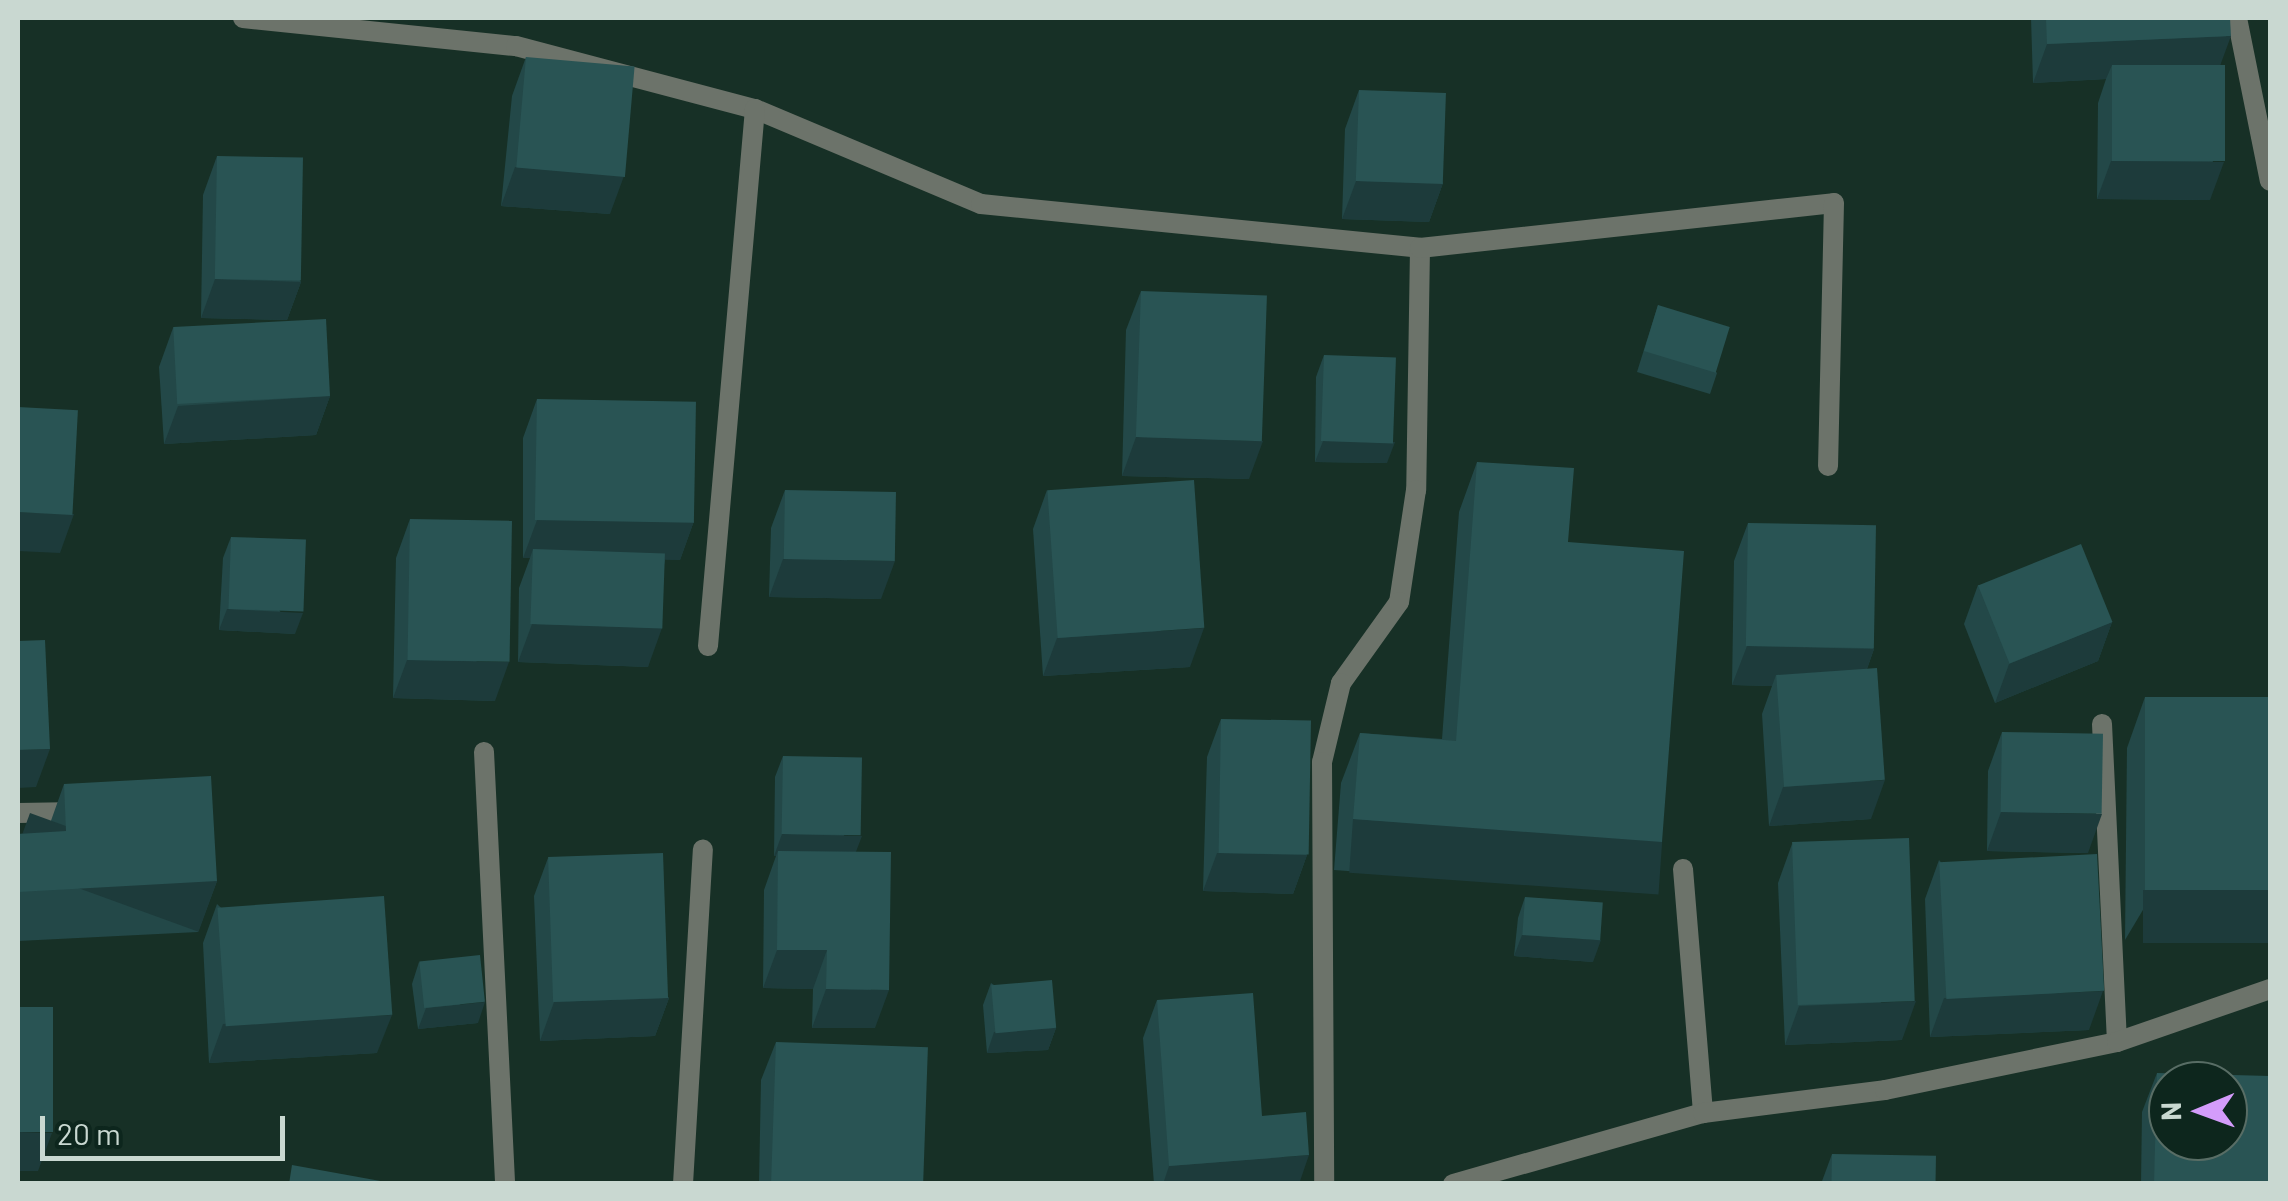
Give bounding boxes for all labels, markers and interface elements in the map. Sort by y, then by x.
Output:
north arrow [2148,1061,2248,1161]
scale bar [45,1096,290,1158]
text: N [2153,1102,2187,1121]
text: 20 m [57,1115,121,1151]

